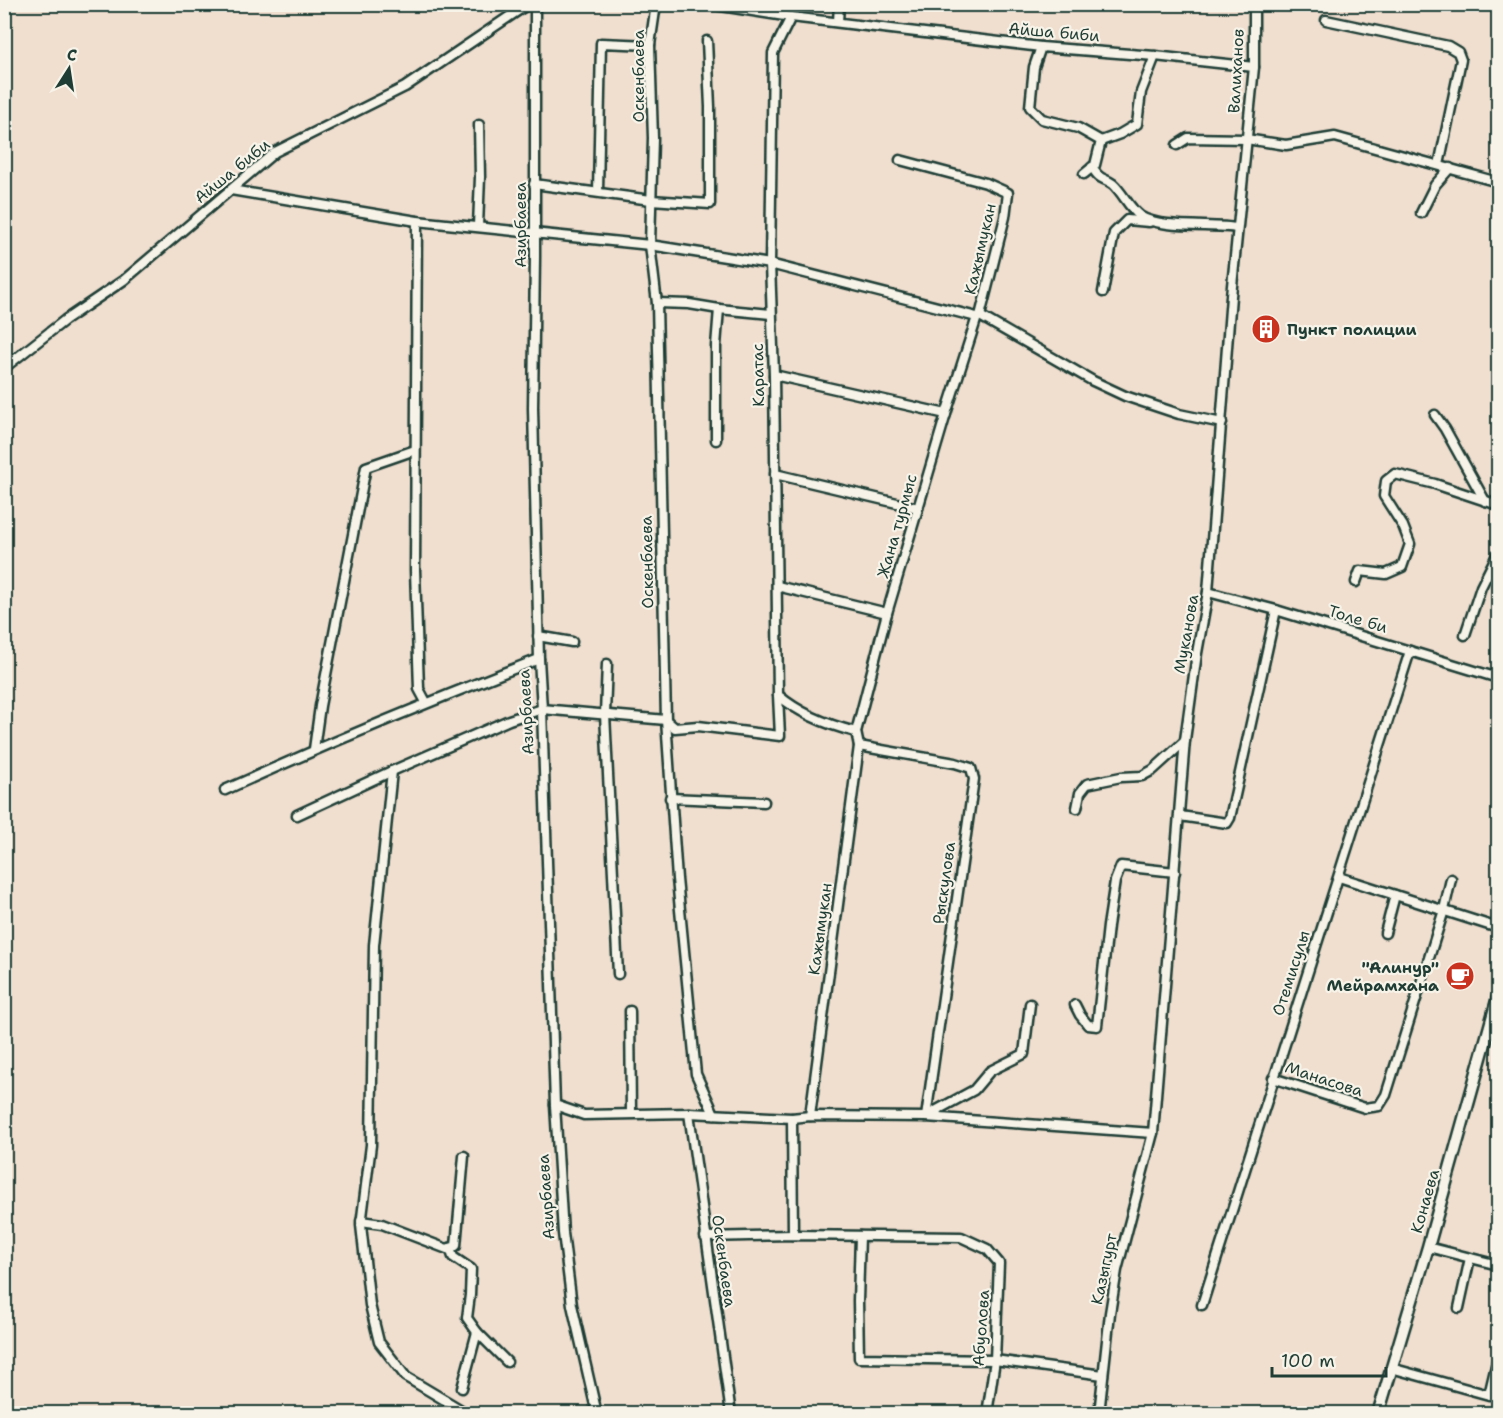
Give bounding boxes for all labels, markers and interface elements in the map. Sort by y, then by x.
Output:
street label: Айша биби [1007,18,1101,46]
street label: Валиханов [1223,28,1249,114]
street label: Оскенбаева [628,29,649,122]
north arrow [39,39,99,99]
text: С [65,44,79,66]
street label: Айша биби [190,134,274,208]
street label: Азирбаева [510,182,531,268]
street label: Кажымукан [959,201,1001,297]
building icon: Пункт полиции [1250,313,1282,345]
place label: Пункт полиции [1287,319,1417,340]
street label: Каратас [747,343,769,407]
street label: Жана турмыс [872,472,922,580]
street label: Оскенбаева [636,515,658,609]
street label: Муканова [1169,593,1203,675]
street label: Толе би [1326,600,1390,638]
street label: Азирбаева [513,669,539,755]
street label: Рыскулова [928,840,960,926]
street label: Кажымукан [803,881,837,977]
street label: Отемисулы [1267,928,1315,1018]
place label: "Алинур" Мейрамхана [1327,957,1439,996]
cafe icon: "Алинур" Мейрамхана [1444,960,1476,992]
street label: Манасова [1282,1057,1366,1101]
street label: Азирбаева [533,1153,559,1240]
street label: Конаева [1406,1166,1444,1236]
street label: Оскенбаева [707,1214,741,1309]
street label: Казыгурт [1086,1231,1122,1307]
street label: Абуолова [968,1289,994,1367]
scale bar [1272,1340,1386,1378]
text: 100 m [1281,1349,1335,1373]

